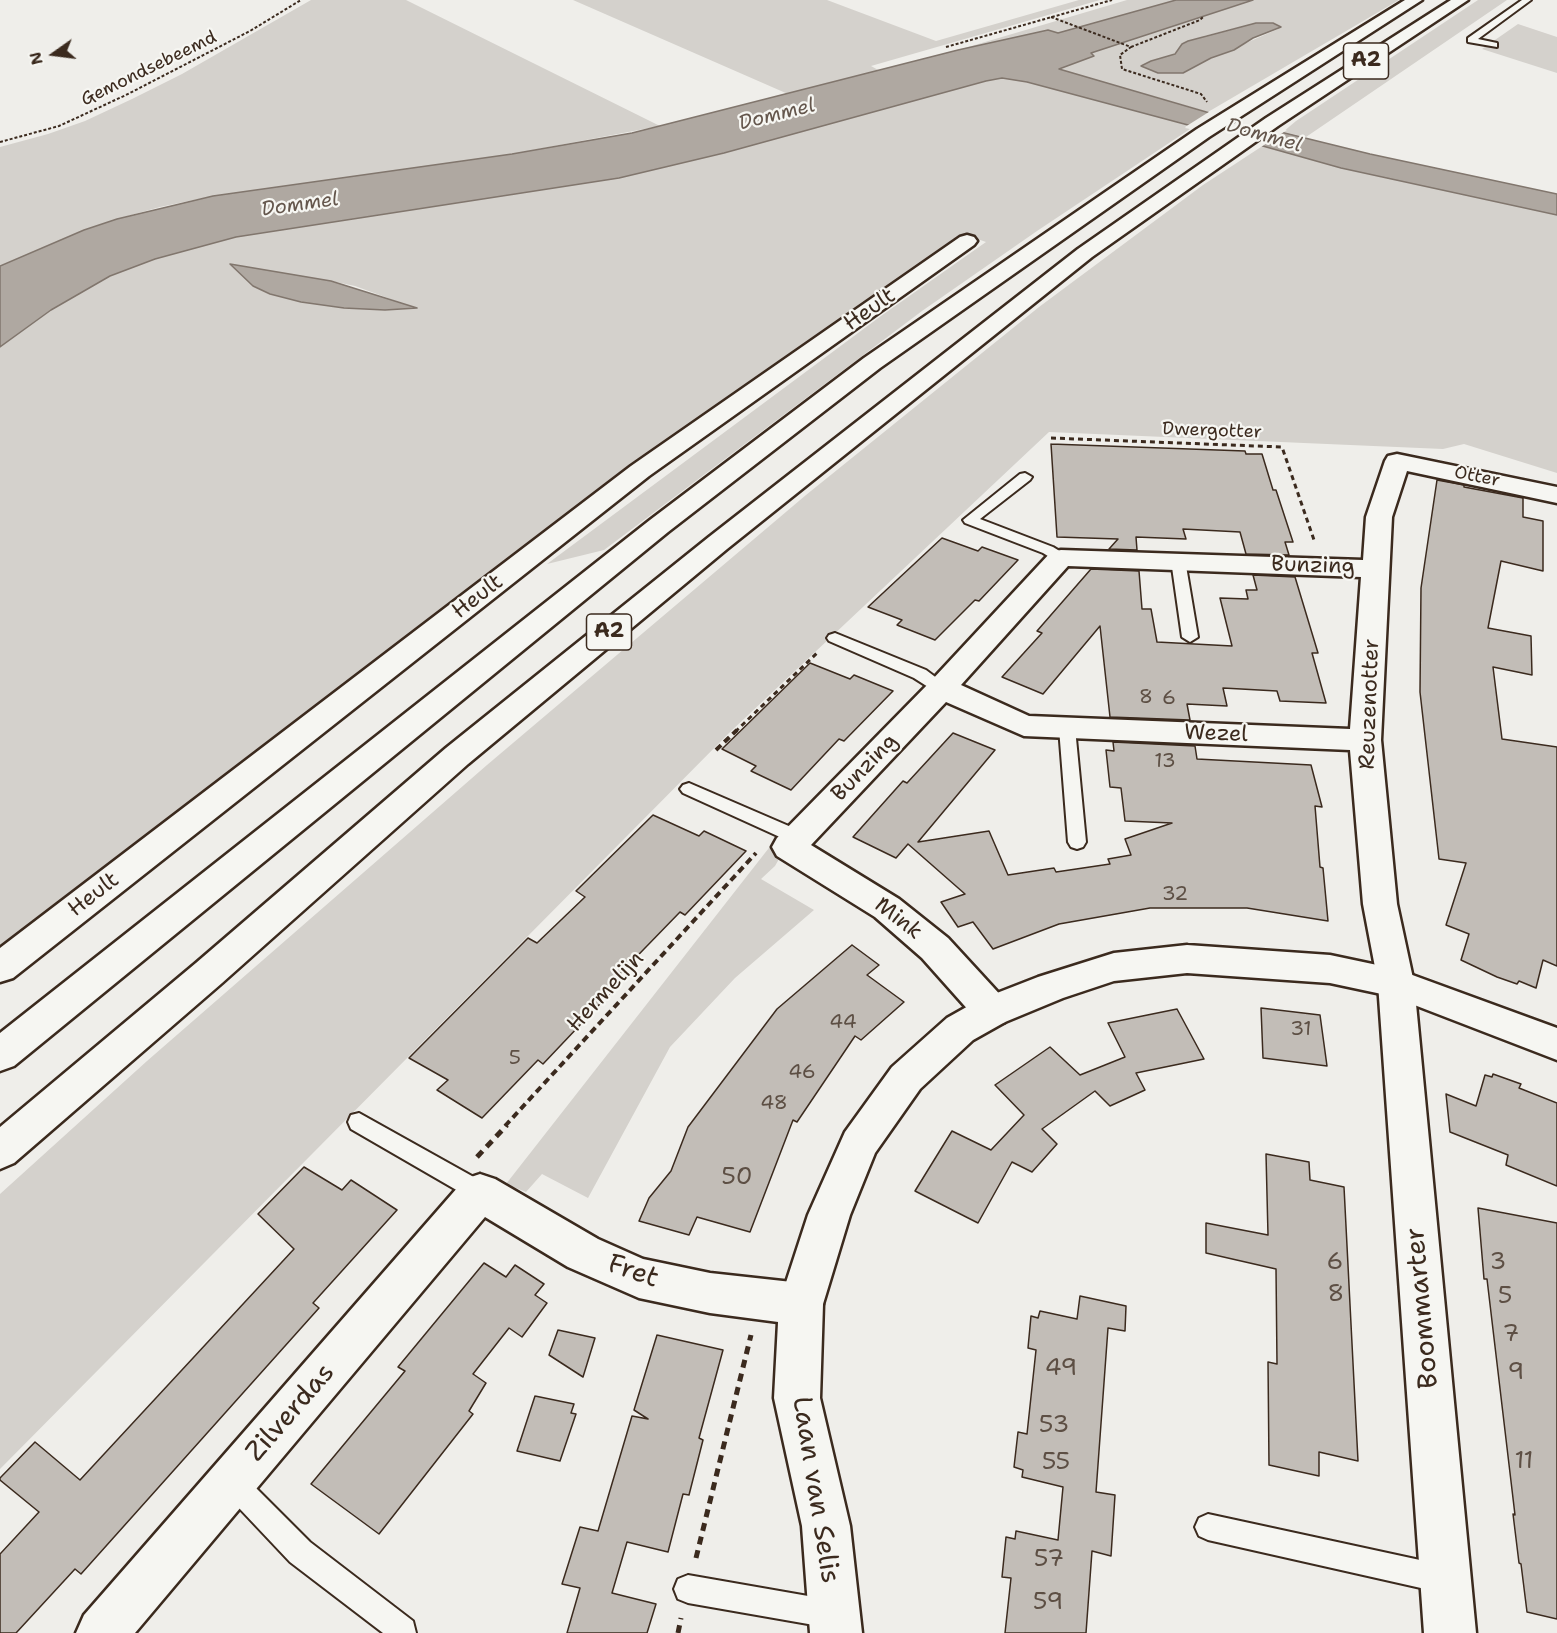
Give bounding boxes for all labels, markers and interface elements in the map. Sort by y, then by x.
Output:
north arrow [24,24,84,84]
street label: Gemondsebeemd [78,27,220,111]
road number: A2 [1344,43,1388,79]
text: N [24,50,48,67]
water label: Dommel [736,94,818,136]
water label: Dommel [1223,114,1305,158]
water label: Dommel [260,188,340,222]
street label: Heult [839,283,901,337]
street label: Dwergotter [1162,418,1262,444]
street label: Otter [1452,462,1502,492]
street label: Bunzing [1271,551,1355,581]
street label: Heult [447,569,509,625]
road number: A2 [586,614,632,650]
street label: Reuzenotter [1355,638,1385,770]
house number: 8 [1139,686,1153,710]
house number: 6 [1162,687,1176,711]
street label: Wezel [1184,720,1248,748]
street label: Bunzing [826,729,904,807]
house number: 13 [1154,750,1176,774]
street label: Heult [63,867,125,923]
house number: 32 [1162,883,1188,907]
street label: Mink [869,892,927,946]
street label: Hermelijn [562,946,650,1038]
house number: 44 [829,1011,857,1035]
house number: 31 [1290,1018,1312,1042]
house number: 5 [509,1047,521,1071]
house number: 46 [788,1061,816,1085]
house number: 48 [760,1092,788,1116]
house number: 50 [721,1164,753,1192]
street label: Boommarter [1400,1226,1446,1390]
street label: Fret [603,1248,663,1296]
house number: 6 [1327,1249,1343,1277]
house number: 3 [1490,1249,1506,1277]
house number: 8 [1328,1281,1344,1309]
house number: 5 [1498,1283,1512,1311]
house number: 7 [1503,1321,1519,1349]
house number: 49 [1045,1355,1077,1383]
street label: Zilverdas [240,1357,342,1469]
house number: 9 [1508,1359,1524,1387]
street label: Laan van Selis [784,1394,846,1586]
house number: 53 [1039,1412,1069,1440]
house number: 11 [1514,1448,1534,1476]
house number: 55 [1042,1449,1070,1477]
house number: 57 [1034,1546,1064,1574]
house number: 59 [1033,1589,1063,1617]

